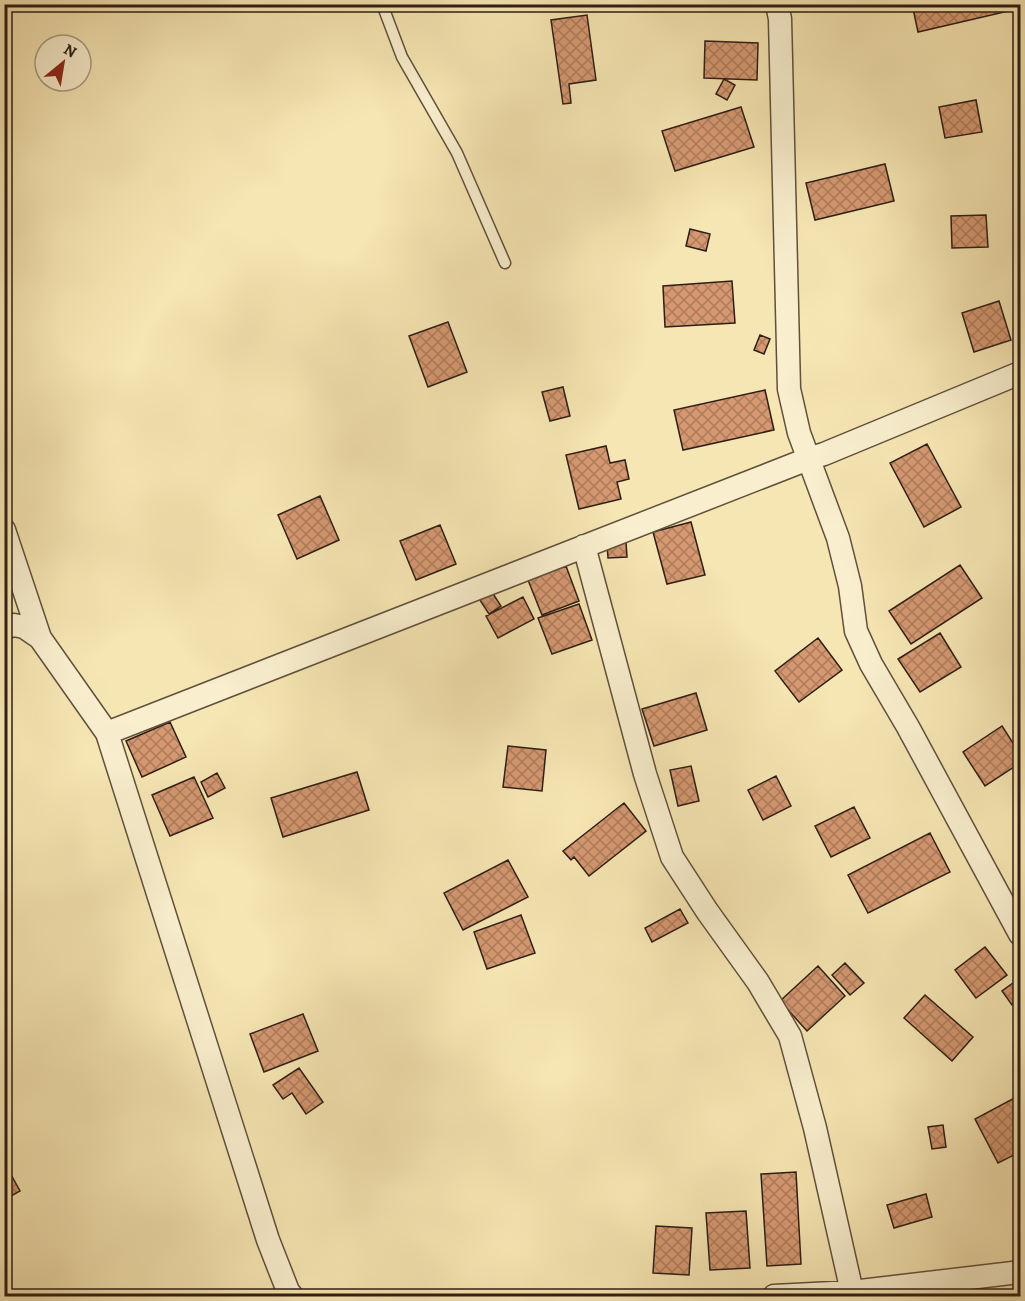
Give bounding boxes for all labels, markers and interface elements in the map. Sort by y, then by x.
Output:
north arrow [33,33,93,93]
text: N [59,38,81,63]

